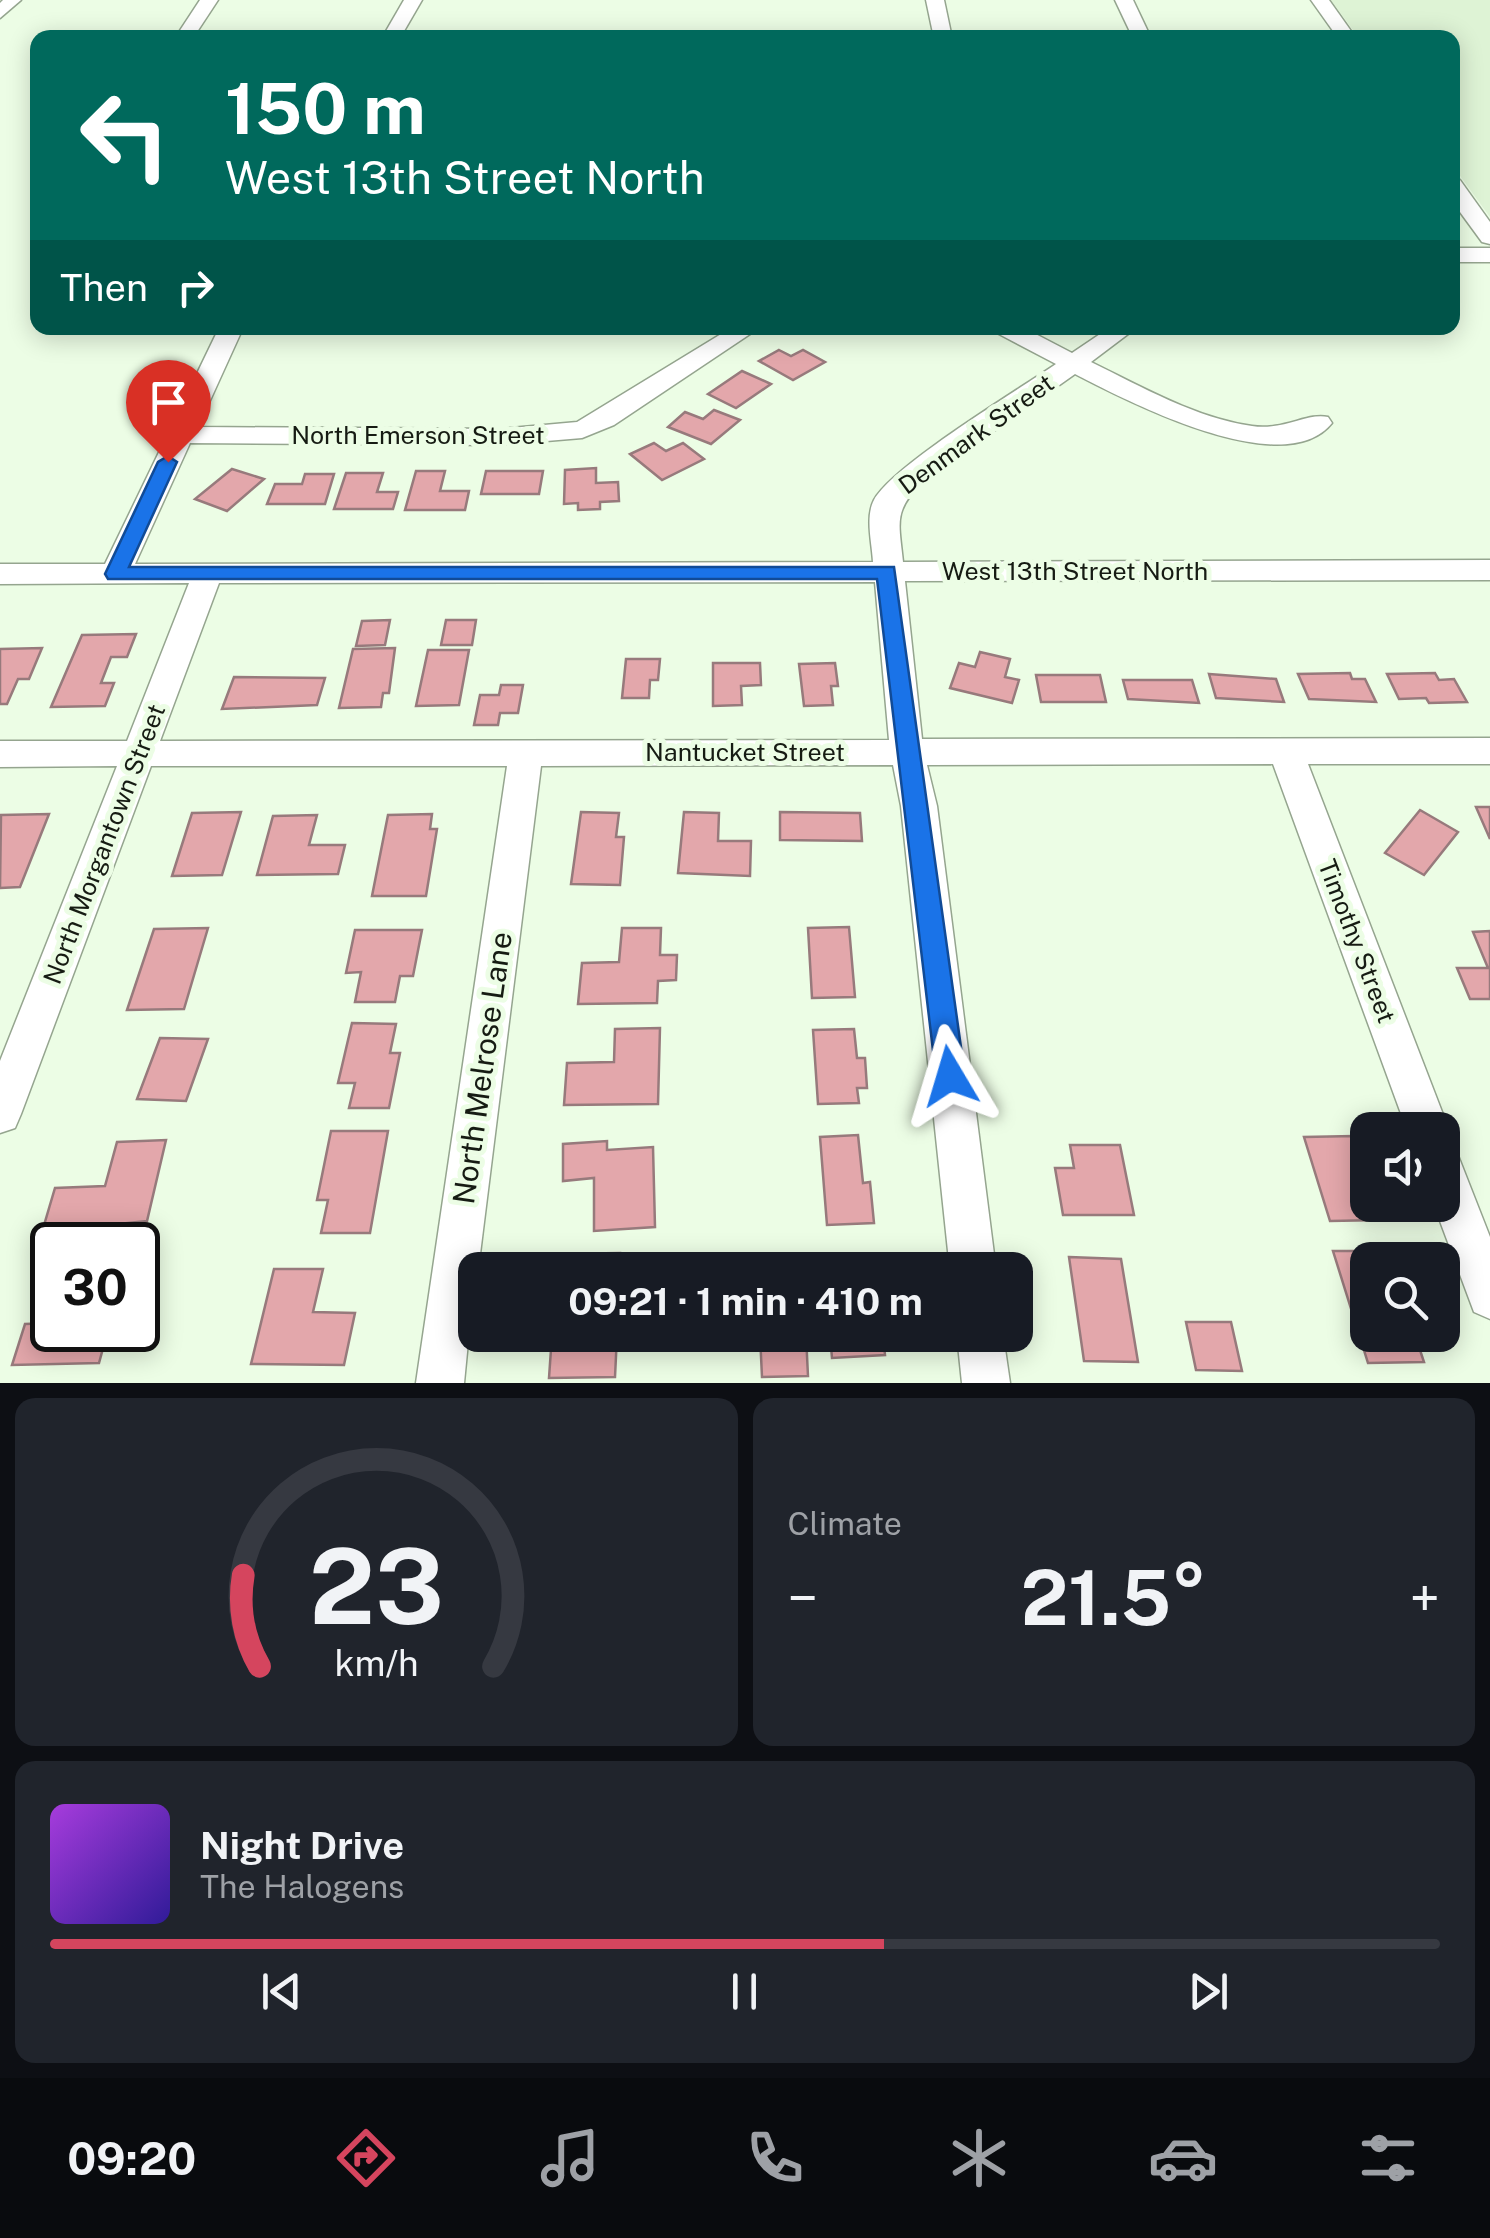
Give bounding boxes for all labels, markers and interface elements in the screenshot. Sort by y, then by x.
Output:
text: 150 m [225,67,426,150]
icon: left [60,70,190,200]
text: West 13th Street North [225,151,705,204]
icon: right [168,260,223,315]
text: Then [60,265,148,310]
pin [126,360,211,463]
street label: Denmark Street [893,368,1059,500]
icon: arrive [141,375,196,430]
street label: North Emerson Street [291,420,545,450]
street label: West 13th Street North [942,556,1208,586]
street label: North Morgantown Street [37,700,171,988]
street label: Nantucket Street [645,737,845,767]
street label: Timothy Street [1312,855,1402,1027]
street label: North Melrose Lane [445,929,519,1206]
position arrow [898,1024,1002,1128]
map controls [1350,1112,1460,1352]
button: sound [1350,1112,1460,1222]
speed limit sign: 30 [30,1222,160,1352]
button: search [1350,1242,1460,1352]
text: 09:21 · 1 min · 410 m [568,1279,923,1324]
text: Climate [788,1505,902,1542]
text: 23 [309,1525,444,1647]
text: 21.5° [1021,1554,1207,1642]
text: − [788,1566,818,1630]
text: + [1410,1566,1440,1630]
text: km/h [334,1642,418,1684]
text: Night Drive [200,1823,404,1868]
text: The Halogens [200,1868,404,1905]
icon: previous [254,1964,309,2019]
icon: pause [717,1964,772,2019]
icon: next [1181,1964,1236,2019]
icon: directions [331,2123,401,2193]
icon: music [535,2123,605,2193]
icon: phone [740,2123,810,2193]
icon: climate [944,2123,1014,2193]
icon: car [1148,2123,1218,2193]
icon: filters [1353,2123,1423,2193]
text: 09:20 [67,2132,196,2185]

